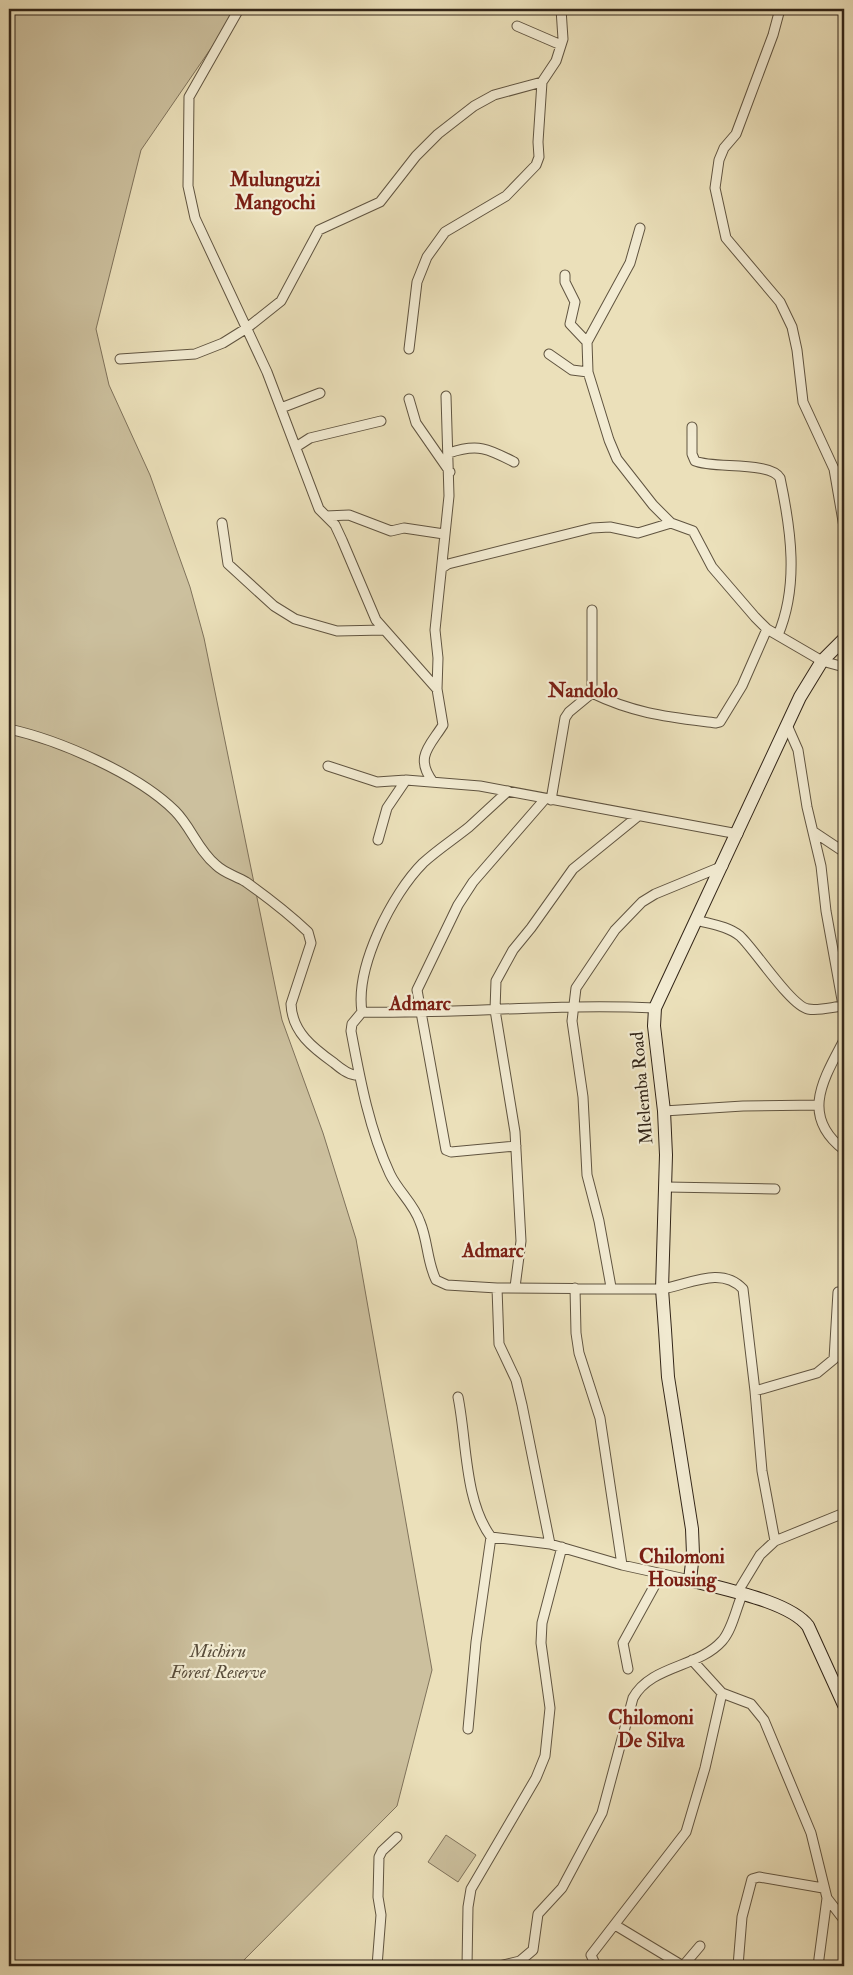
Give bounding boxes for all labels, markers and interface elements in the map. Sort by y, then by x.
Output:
district label: Mulunguzi Mangochi [229,167,321,216]
district label: Nandolo [547,678,618,703]
district label: Admarc [388,991,452,1016]
street label: Mlelemba Road [626,1031,658,1145]
district label: Admarc [461,1238,525,1263]
district label: Chilomoni Housing [639,1544,726,1593]
park label: Michiru Forest Reserve [169,1640,267,1684]
district label: Chilomoni De Silva [608,1705,695,1753]

